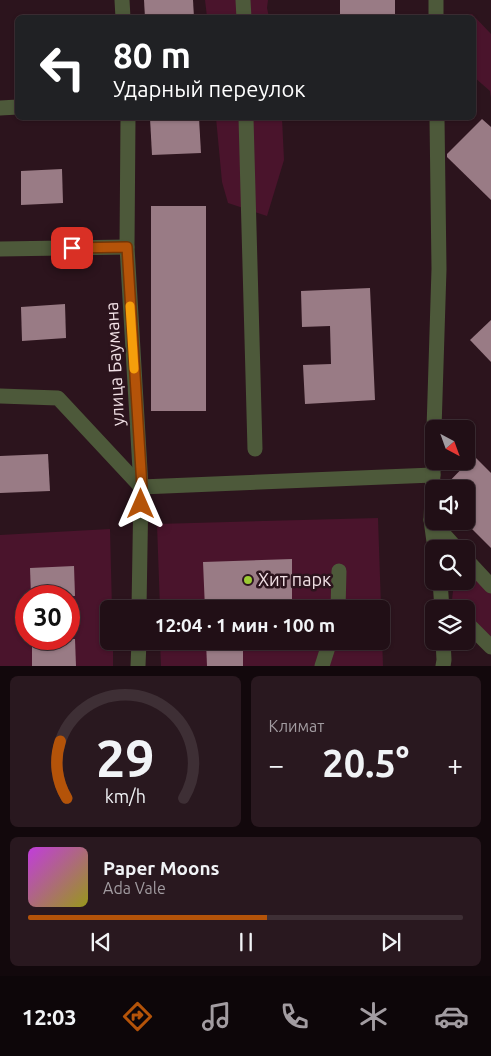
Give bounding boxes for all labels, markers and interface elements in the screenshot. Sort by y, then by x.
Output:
icon: left [30,35,95,100]
text: 80 m [113,35,191,75]
text: Ударный переулок [113,76,306,101]
pin [51,227,93,269]
icon: arrive [58,234,86,262]
street label: улица Баумана [101,301,127,427]
north arrow [425,420,475,470]
map controls [425,420,475,650]
position arrow [114,477,166,529]
button: sound [425,480,475,530]
button: search [425,540,475,590]
place label: Хит парк [258,569,331,589]
marker: Хит парк [242,574,254,586]
speed limit sign: 30 [15,585,80,650]
button: layers [425,600,475,650]
text: 12:04 · 1 мин · 100 m [155,614,335,636]
text: Климат [269,717,324,735]
text: 29 [96,729,155,787]
text: 20.5° [322,742,409,784]
text: − [269,749,284,780]
text: + [447,749,463,780]
text: km/h [105,786,146,806]
text: Paper Moons [103,857,220,879]
text: Ada Vale [103,879,166,897]
icon: previous [87,928,115,956]
icon: pause [232,928,260,956]
icon: next [377,928,405,956]
icon: directions [120,999,155,1034]
icon: music [199,999,234,1034]
icon: phone [277,999,312,1034]
icon: climate [356,999,391,1034]
icon: car [434,999,469,1034]
text: 12:03 [22,1004,77,1029]

